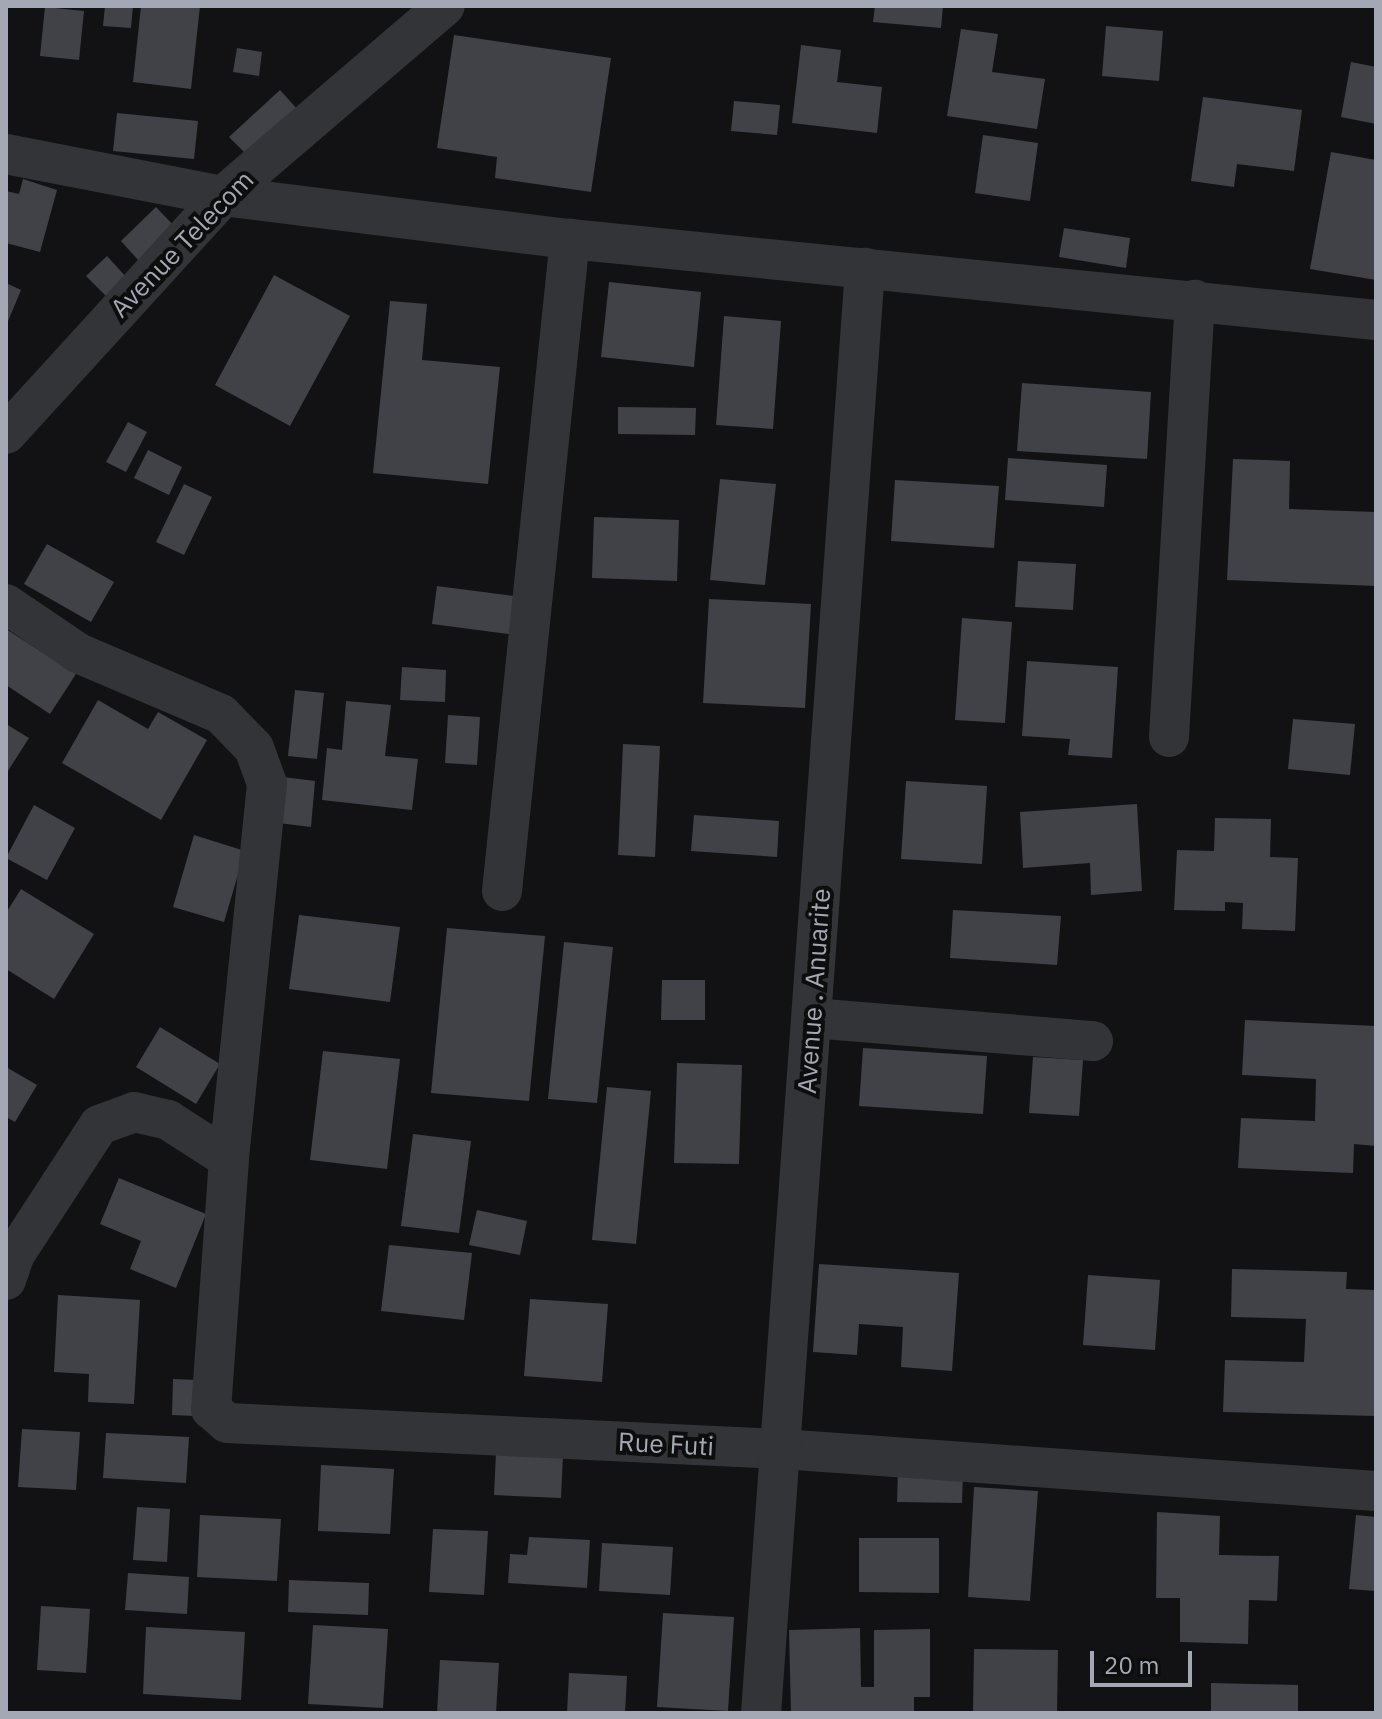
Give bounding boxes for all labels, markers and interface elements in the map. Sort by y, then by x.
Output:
street label: Avenue Telecom [104,164,260,324]
street label: Avenue . Anuarite [791,887,837,1095]
street label: Rue Futi [617,1426,715,1462]
scale bar [1094,1635,1196,1685]
text: 20 m [1104,1649,1159,1681]

